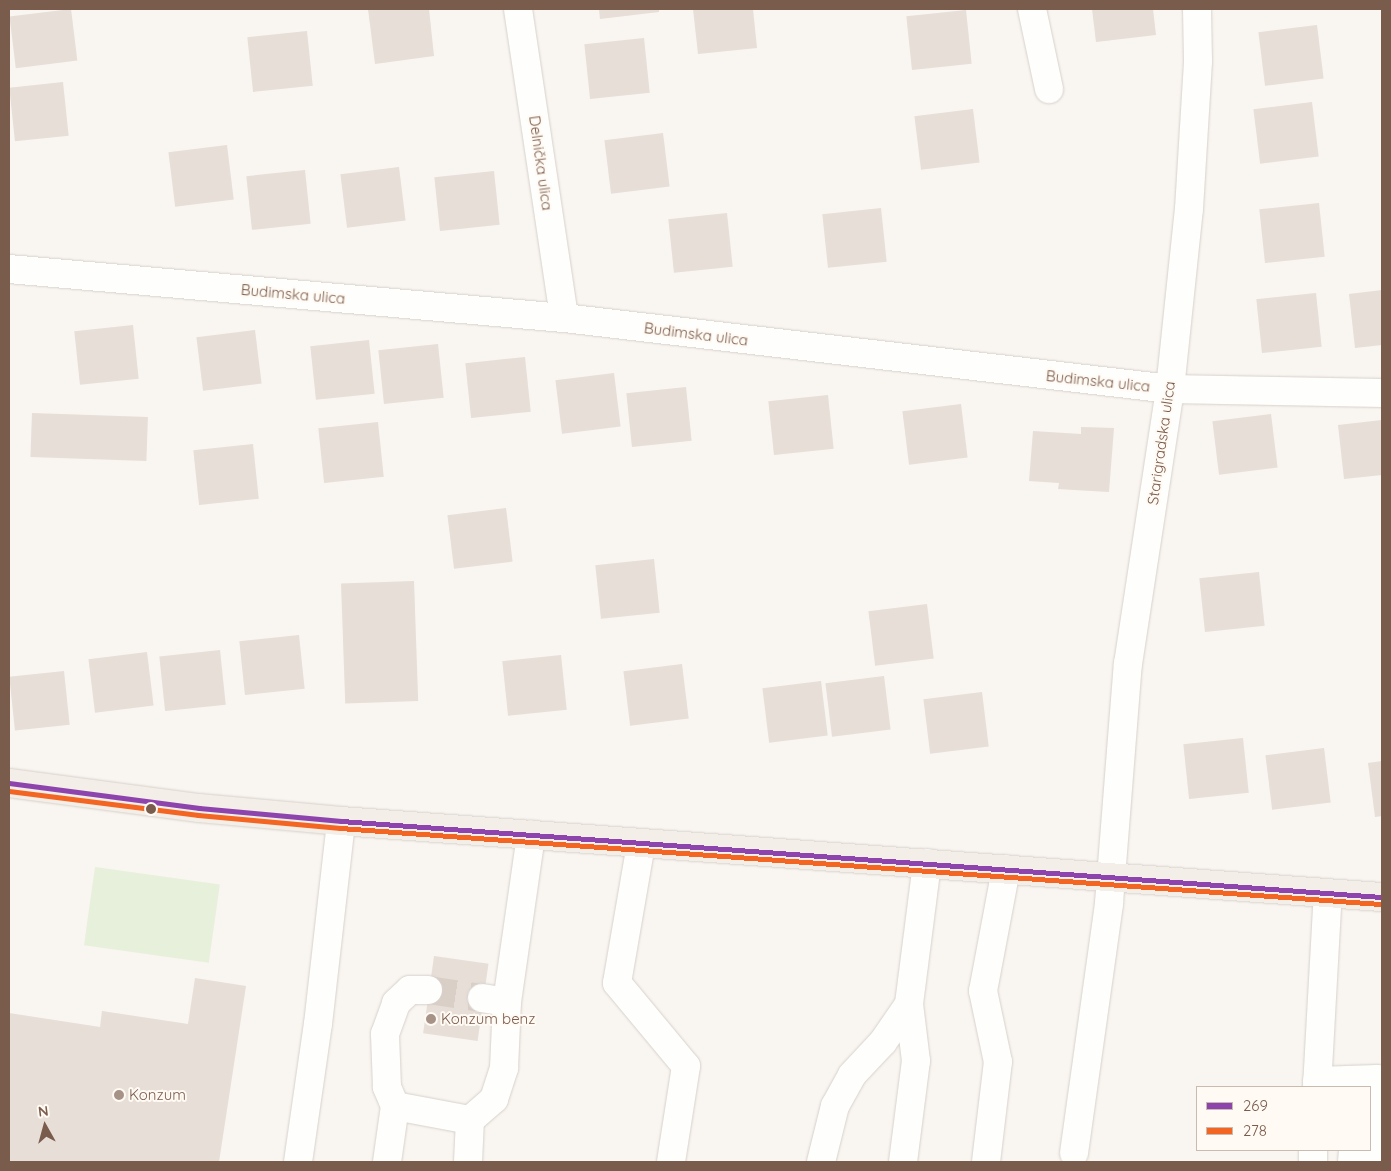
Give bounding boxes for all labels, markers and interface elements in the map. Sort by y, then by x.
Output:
street label: Delnička ulica [525,114,557,212]
street label: Budimska ulica [240,280,346,308]
street label: Budimska ulica [643,319,749,349]
street label: Budimska ulica [1045,367,1151,395]
street label: Starigradska ulica [1143,380,1179,506]
unlabelled marker [146,804,156,814]
place label: Konzum benz [441,1010,535,1028]
marker: Konzum benz [425,1013,437,1025]
place label: Konzum [129,1086,186,1104]
legend [1196,1086,1371,1151]
marker: Konzum [113,1089,125,1101]
text: 269 [1243,1096,1268,1115]
north arrow [20,1101,70,1151]
text: N [37,1102,49,1121]
text: 278 [1243,1121,1267,1140]

